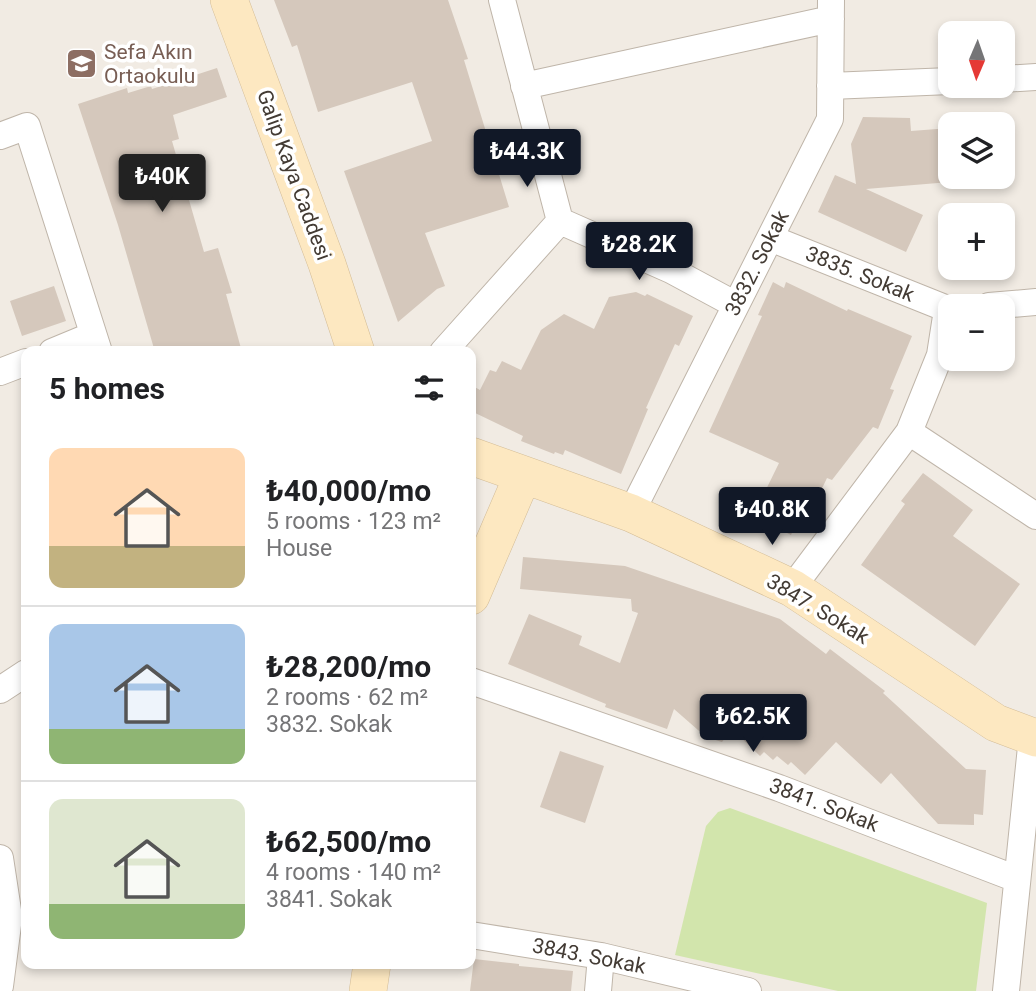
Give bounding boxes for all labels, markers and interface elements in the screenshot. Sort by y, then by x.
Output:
north arrow [938,21,1015,98]
map controls [938,21,1015,371]
place label: Sefa Akın Ortaokulu [104,40,195,88]
school or university icon: Sefa Akın Ortaokulu [64,47,98,81]
street label: Galip Kaya Caddesi [252,86,336,264]
button: layers [938,112,1015,189]
pin: ₺44.3K [470,130,584,189]
text: ₺44.3K [490,138,564,165]
pin: ₺40K [121,154,203,214]
text: ₺40K [135,163,189,190]
button: + [938,203,1015,280]
street label: 3832. Sokak [720,206,794,320]
pin: ₺28.2K [582,222,696,282]
text: ₺28.2K [602,231,676,258]
street label: 3835. Sokak [802,241,918,307]
button: − [938,294,1015,371]
icon: filters [410,369,448,407]
text: 5 homes [49,371,165,406]
text: ₺40,000/mo [266,473,431,508]
icon: home [105,476,189,560]
pin: ₺40.8K [715,488,829,547]
text: ₺40.8K [735,496,809,523]
text: 5 rooms · 123 m² [266,508,441,535]
text: House [266,535,332,562]
street label: 3847. Sokak [762,569,874,649]
text: ₺28,200/mo [266,649,431,684]
icon: home [105,652,189,736]
text: 2 rooms · 62 m² [266,684,428,711]
pin: ₺62.5K [696,694,810,754]
text: ₺62.5K [716,703,790,730]
text: 3832. Sokak [266,711,392,738]
street label: 3841. Sokak [766,773,882,837]
text: ₺62,500/mo [266,824,431,859]
icon: home [105,827,189,911]
text: 4 rooms · 140 m² [266,859,441,886]
text: 3841. Sokak [266,886,392,913]
street label: 3843. Sokak [530,933,648,979]

